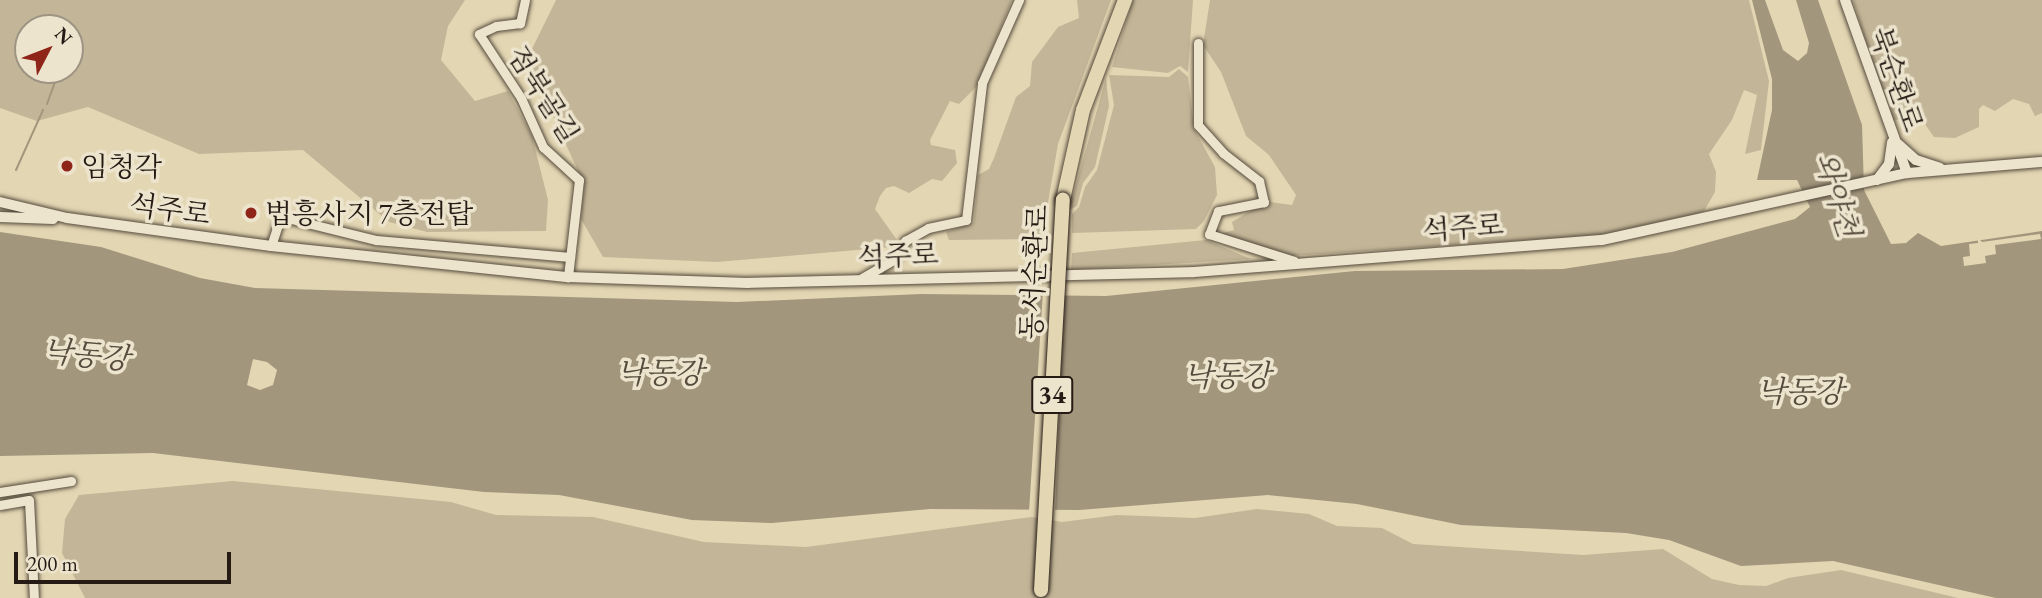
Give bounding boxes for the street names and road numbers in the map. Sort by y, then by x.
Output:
street label: 북순환로 [1864,22,1930,136]
street label: 점북골길 [501,39,587,149]
street label: 석주로 [127,187,213,231]
street label: 동서순환로 [1014,204,1054,340]
street label: 석주로 [1421,207,1505,247]
street label: 석주로 [857,237,939,273]
road number: 34 [1031,372,1073,418]

